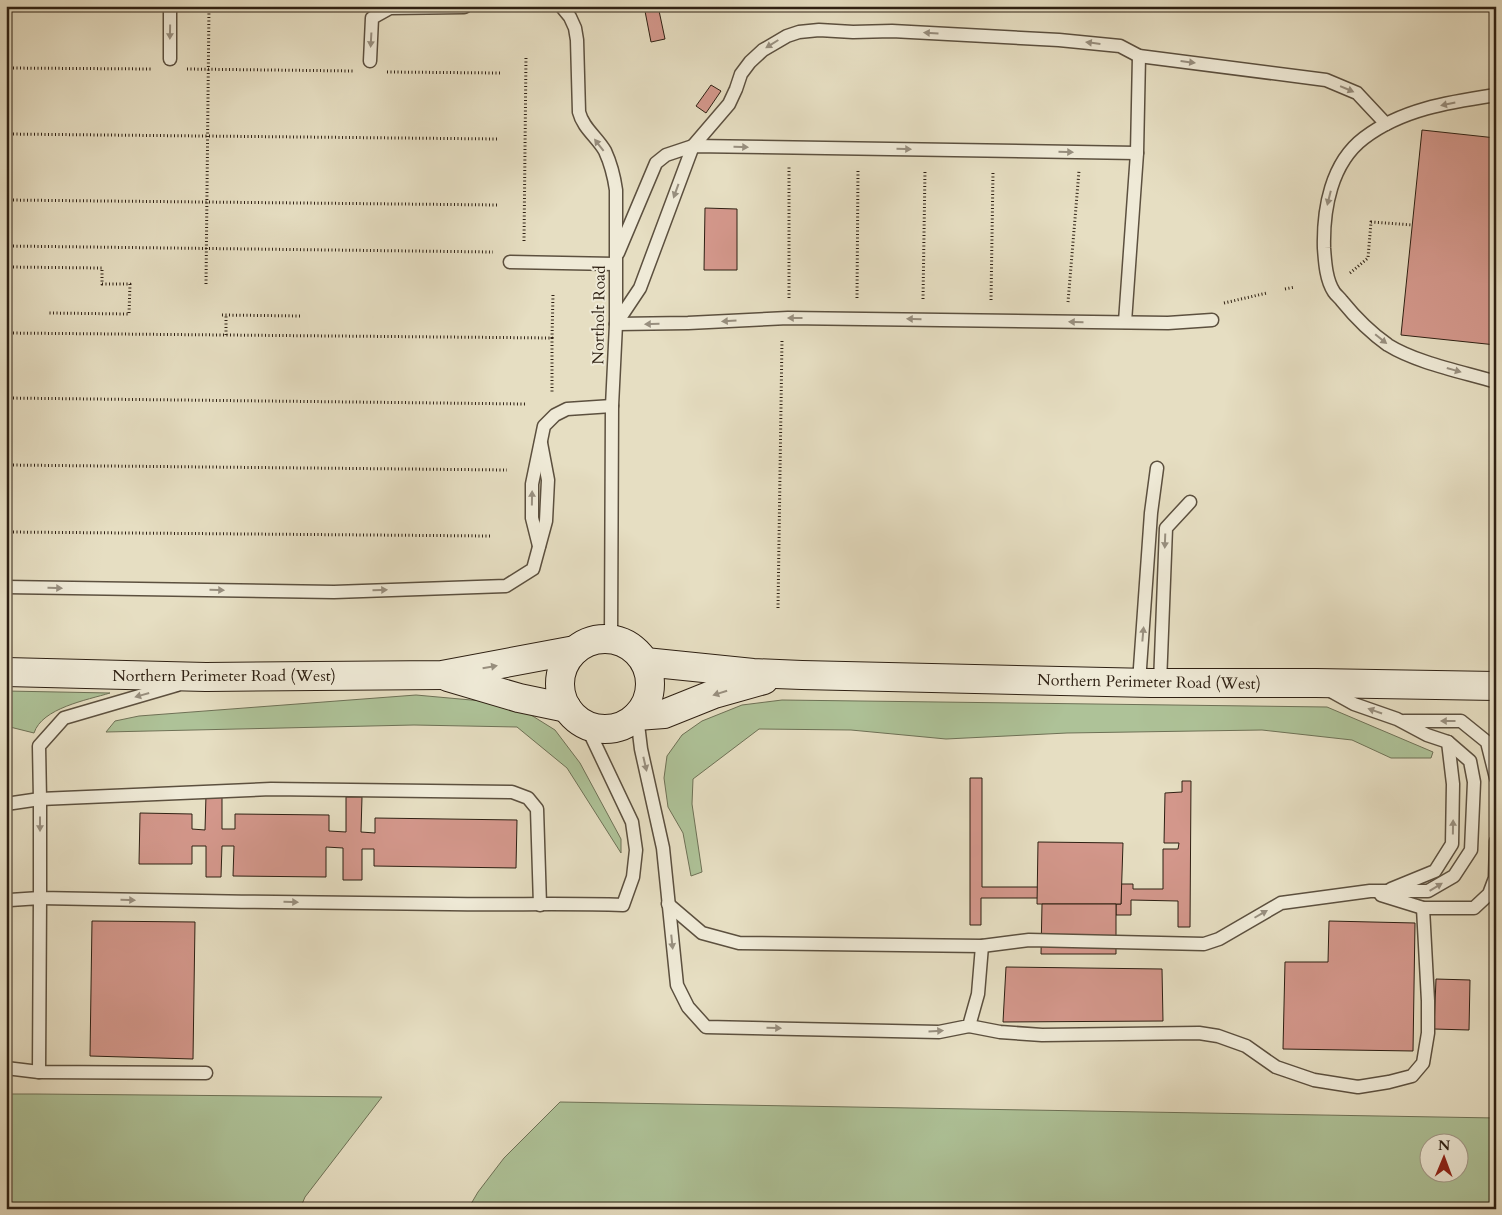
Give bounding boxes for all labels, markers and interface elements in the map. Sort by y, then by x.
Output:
one-way arrow [166,25,174,41]
one-way arrow [923,29,939,37]
one-way arrow [366,33,374,49]
one-way arrow [1085,39,1101,47]
one-way arrow [765,40,778,49]
one-way arrow [1180,58,1196,66]
one-way arrow [1340,85,1354,93]
one-way arrow [1439,100,1455,108]
one-way arrow [594,139,605,152]
one-way arrow [734,143,750,151]
one-way arrow [896,146,912,154]
one-way arrow [1058,148,1074,156]
one-way arrow [672,184,679,199]
one-way arrow [1325,191,1333,206]
street label: Northolt Road [587,265,611,365]
one-way arrow [787,314,803,322]
one-way arrow [906,315,922,323]
one-way arrow [721,317,737,325]
one-way arrow [1068,317,1084,325]
one-way arrow [643,320,659,328]
one-way arrow [1374,333,1387,344]
one-way arrow [1447,366,1462,374]
one-way arrow [528,490,536,506]
one-way arrow [1161,534,1169,550]
one-way arrow [47,584,63,592]
one-way arrow [210,586,226,594]
one-way arrow [372,586,388,594]
one-way arrow [1140,626,1148,642]
one-way arrow [483,662,499,670]
street label: Northern Perimeter Road (West) [112,665,336,687]
street label: Northern Perimeter Road (West) [1037,669,1261,695]
one-way arrow [712,689,727,697]
one-way arrow [135,692,150,700]
one-way arrow [1367,707,1382,715]
one-way arrow [1440,717,1456,725]
one-way arrow [641,757,649,772]
one-way arrow [36,817,44,833]
one-way arrow [1449,819,1457,835]
one-way arrow [1429,882,1442,891]
one-way arrow [121,896,137,904]
one-way arrow [283,898,299,906]
one-way arrow [1254,910,1267,919]
one-way arrow [668,934,676,950]
one-way arrow [766,1025,782,1033]
one-way arrow [928,1027,944,1035]
north arrow [1420,1132,1470,1182]
text: N [1438,1136,1450,1155]

